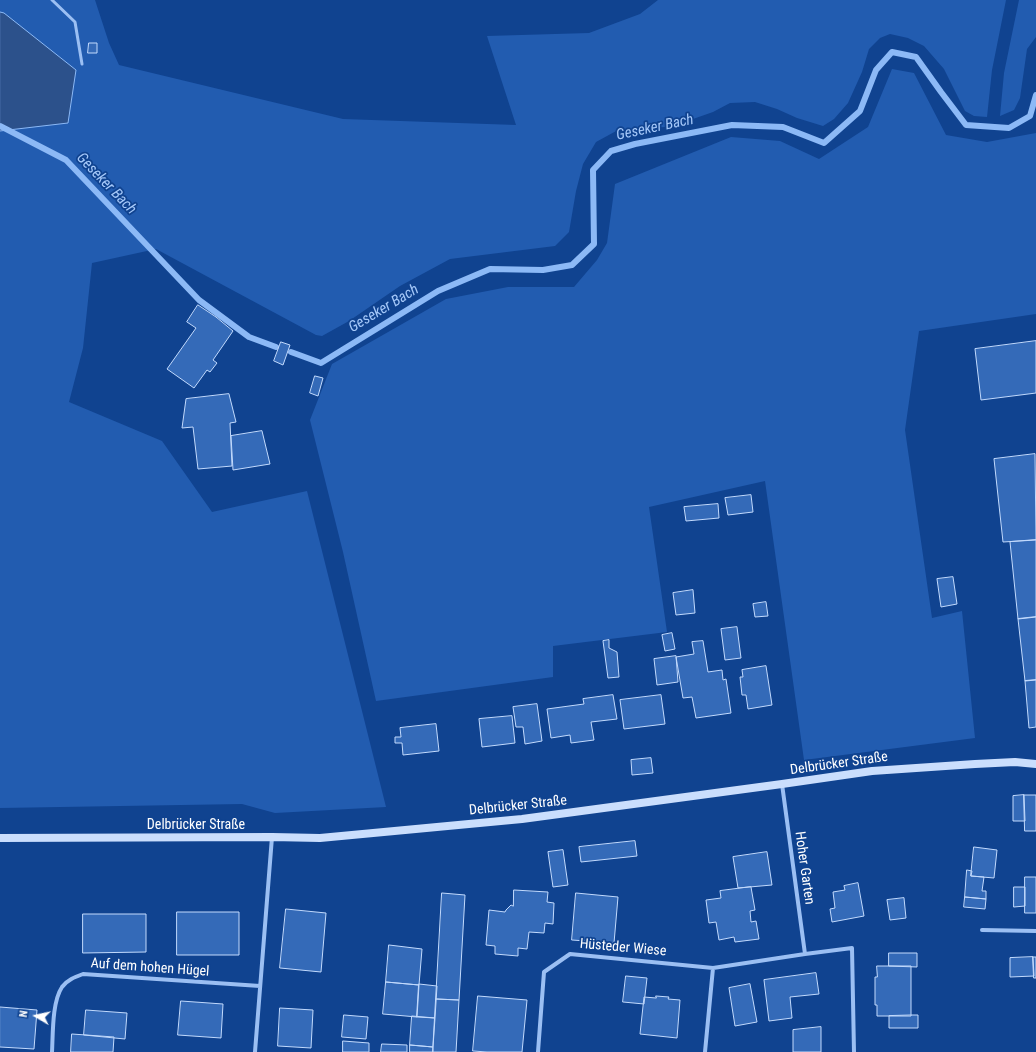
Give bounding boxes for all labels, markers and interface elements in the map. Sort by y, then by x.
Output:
water label: Geseker Bach [615,111,695,145]
water label: Geseker Bach [72,149,140,219]
water label: Geseker Bach [346,281,422,337]
street label: Delbrücker Straße [789,749,889,779]
street label: Delbrücker Straße [468,793,568,819]
street label: Delbrücker Straße [147,817,245,833]
street label: Hoher Garten [791,830,817,906]
street label: Hüsteder Wiese [579,936,667,960]
street label: Auf dem hohen Hügel [90,955,210,981]
north arrow [16,996,56,1036]
text: N [17,1010,31,1018]

